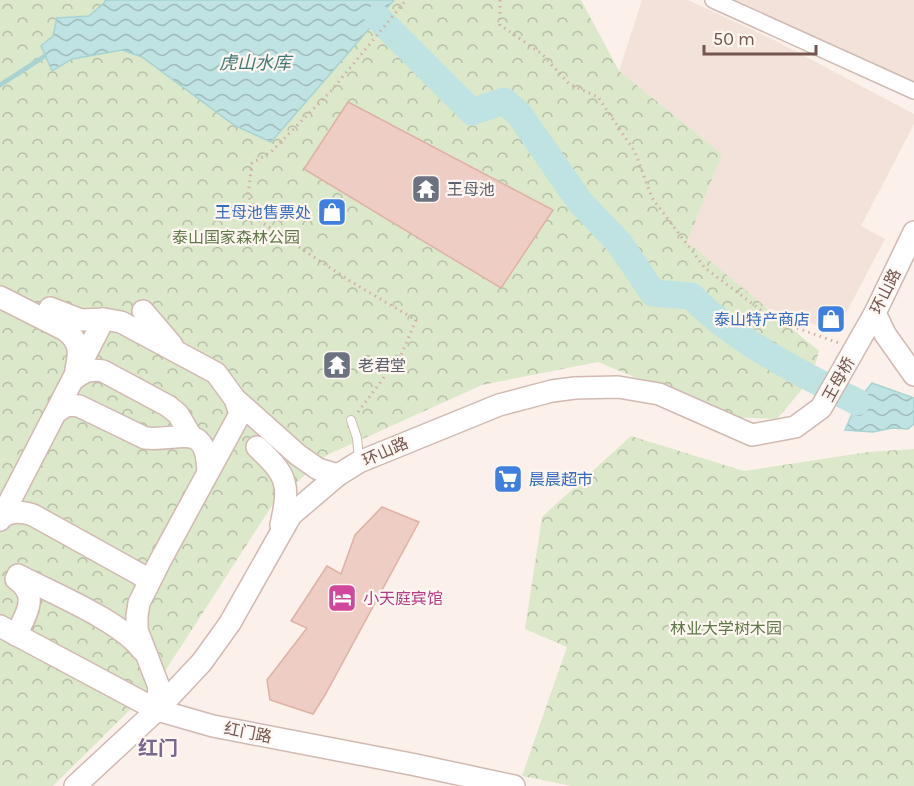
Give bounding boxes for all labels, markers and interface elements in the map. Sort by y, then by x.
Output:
scale bar [704,18,816,56]
text: 50 m [713,28,755,50]
water label: 虎山水库 [219,52,294,74]
temple icon: 王母池 [410,173,442,205]
place label: 王母池 [447,180,495,199]
shop icon: 王母池售票处 [316,196,348,228]
place label: 王母池售票处 [215,203,311,222]
park label: 泰山国家森林公园 [172,228,300,247]
street label: 环山路 [866,265,905,317]
shop icon: 泰山特产商店 [815,303,847,335]
place label: 泰山特产商店 [714,310,810,329]
temple icon: 老君堂 [321,349,353,381]
street label: 王母桥 [818,354,858,405]
place label: 老君堂 [358,356,406,375]
street label: 环山路 [359,433,411,470]
supermarket icon: 晨晨超市 [492,463,524,495]
place label: 晨晨超市 [529,470,593,489]
hotel icon: 小天庭宾馆 [326,582,358,614]
place label: 小天庭宾馆 [363,589,443,608]
park label: 林业大学树木园 [670,619,782,638]
street label: 红门路 [223,719,273,746]
district label: 红门 [138,737,178,760]

